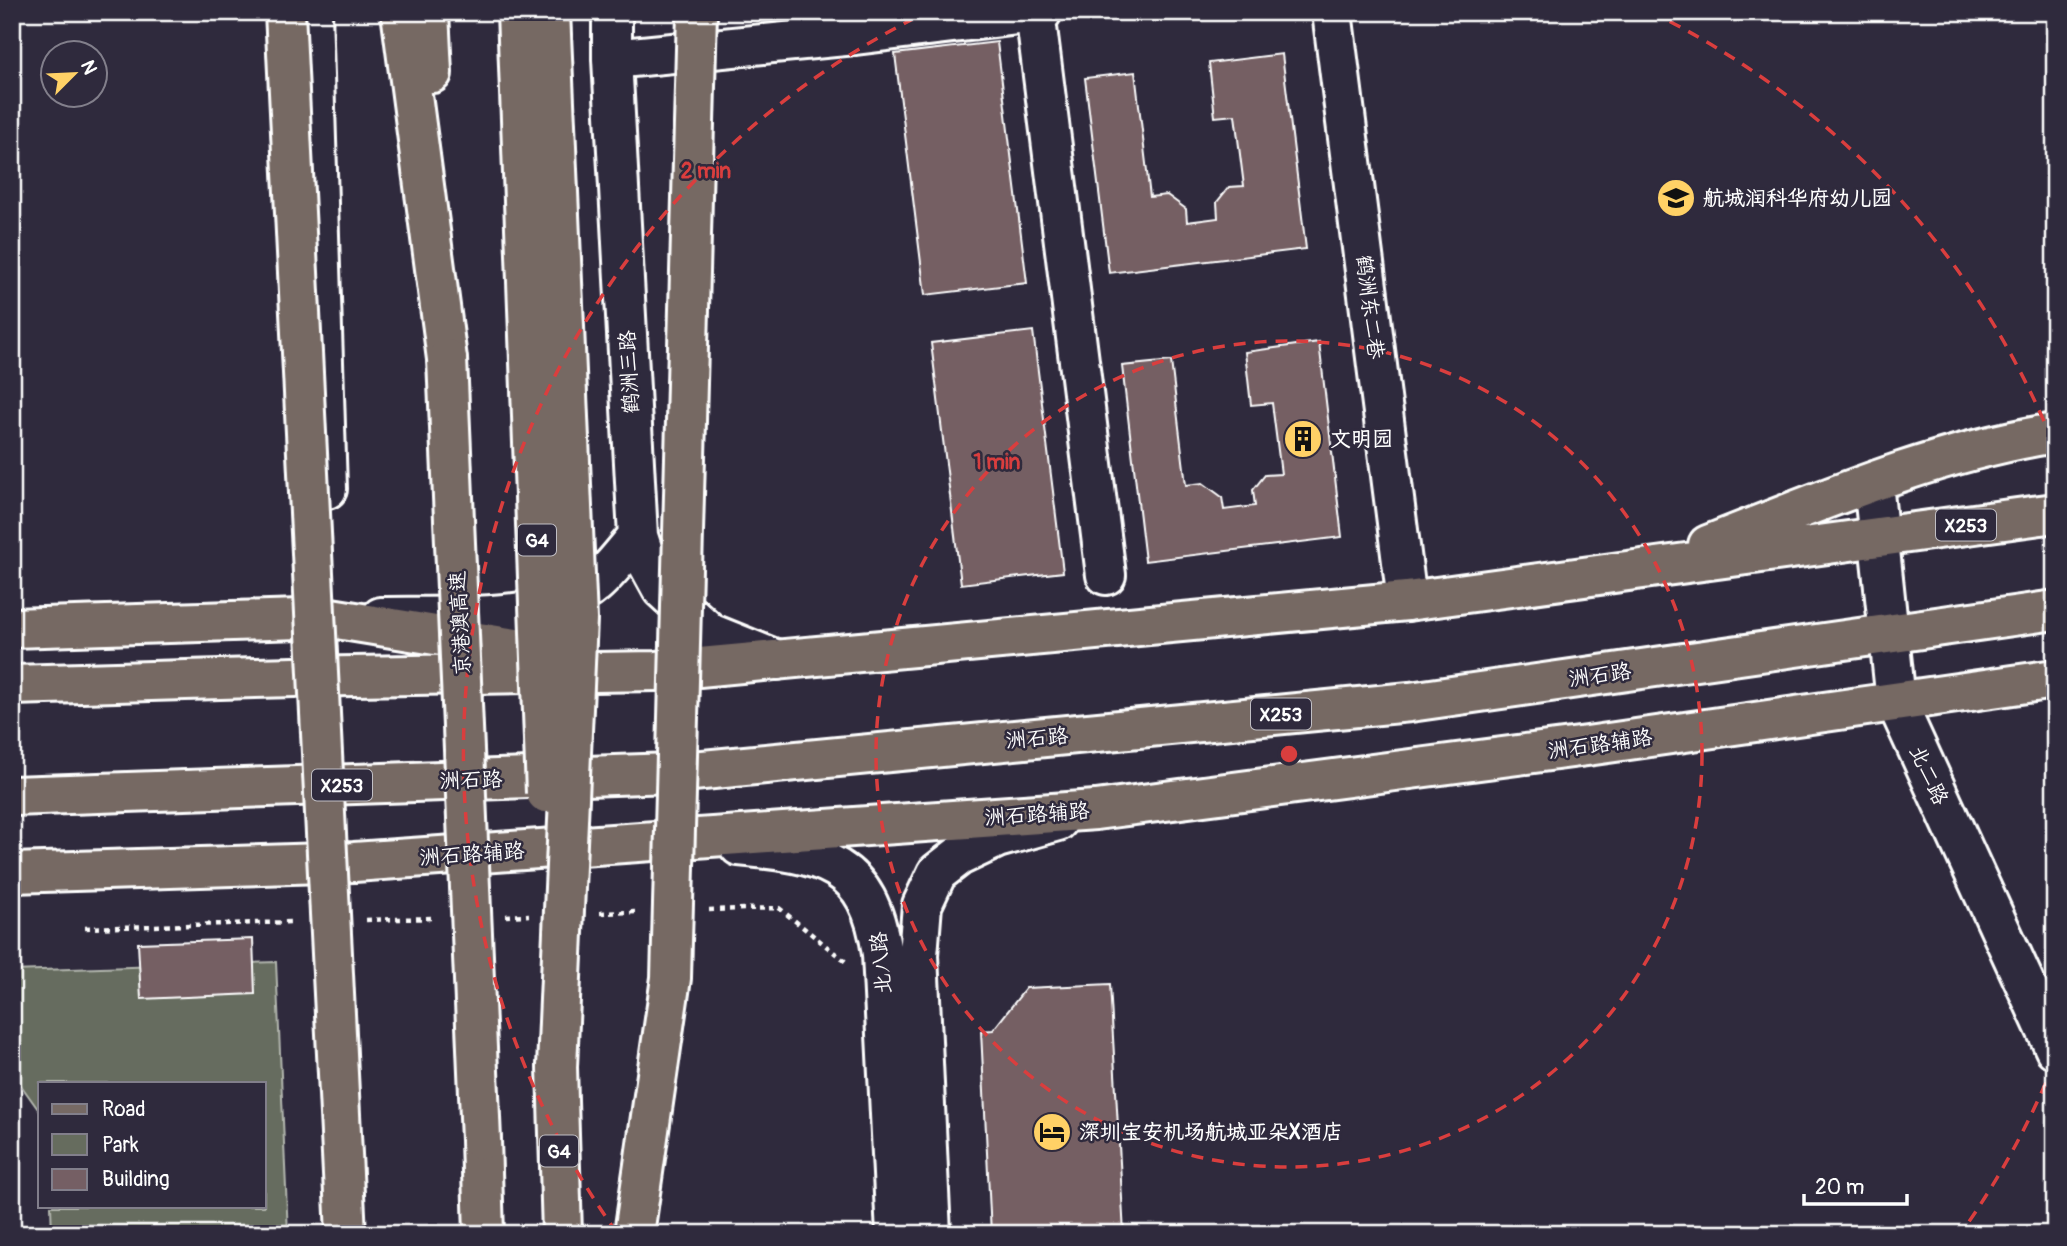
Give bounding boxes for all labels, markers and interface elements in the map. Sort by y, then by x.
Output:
north arrow [38,38,108,108]
text: N [75,57,102,78]
text: 2 min [681,158,731,185]
school or university icon: 航城润科华府幼儿园 [1655,177,1697,219]
place label: 航城润科华府幼儿园 [1703,185,1892,212]
street label: 鹤洲东二巷 [1350,253,1389,361]
street label: 鹤洲三路 [614,329,645,415]
building icon: 文明园 [1282,418,1324,460]
place label: 文明园 [1330,426,1393,453]
text: 1 min [974,449,1021,476]
road number: X253 [1936,510,1996,540]
road number: G4 [518,524,556,555]
street label: 京港澳高速 [444,570,477,676]
street label: 洲石路 [1567,658,1633,693]
road number: X253 [1251,698,1311,730]
street label: 洲石路 [1004,722,1070,755]
street label: 洲石路辅路 [1546,724,1654,765]
street label: 北二路 [1903,741,1954,809]
centre of rings [1277,742,1301,766]
street label: 洲石路 [439,766,503,795]
road number: X253 [312,770,372,800]
street label: 洲石路辅路 [984,797,1090,832]
street label: 洲石路辅路 [419,837,525,872]
street label: 北八路 [865,930,898,996]
legend [38,1082,266,1208]
text: Road [102,1096,146,1123]
hotel icon: 深圳宝安机场航城亚朵X酒店 [1031,1111,1073,1153]
place label: 深圳宝安机场航城亚朵X酒店 [1079,1119,1343,1146]
text: Park [102,1132,139,1159]
road number: G4 [540,1135,578,1166]
scale bar [1804,1162,1908,1206]
text: Building [102,1166,169,1193]
text: 20 m [1815,1174,1864,1201]

